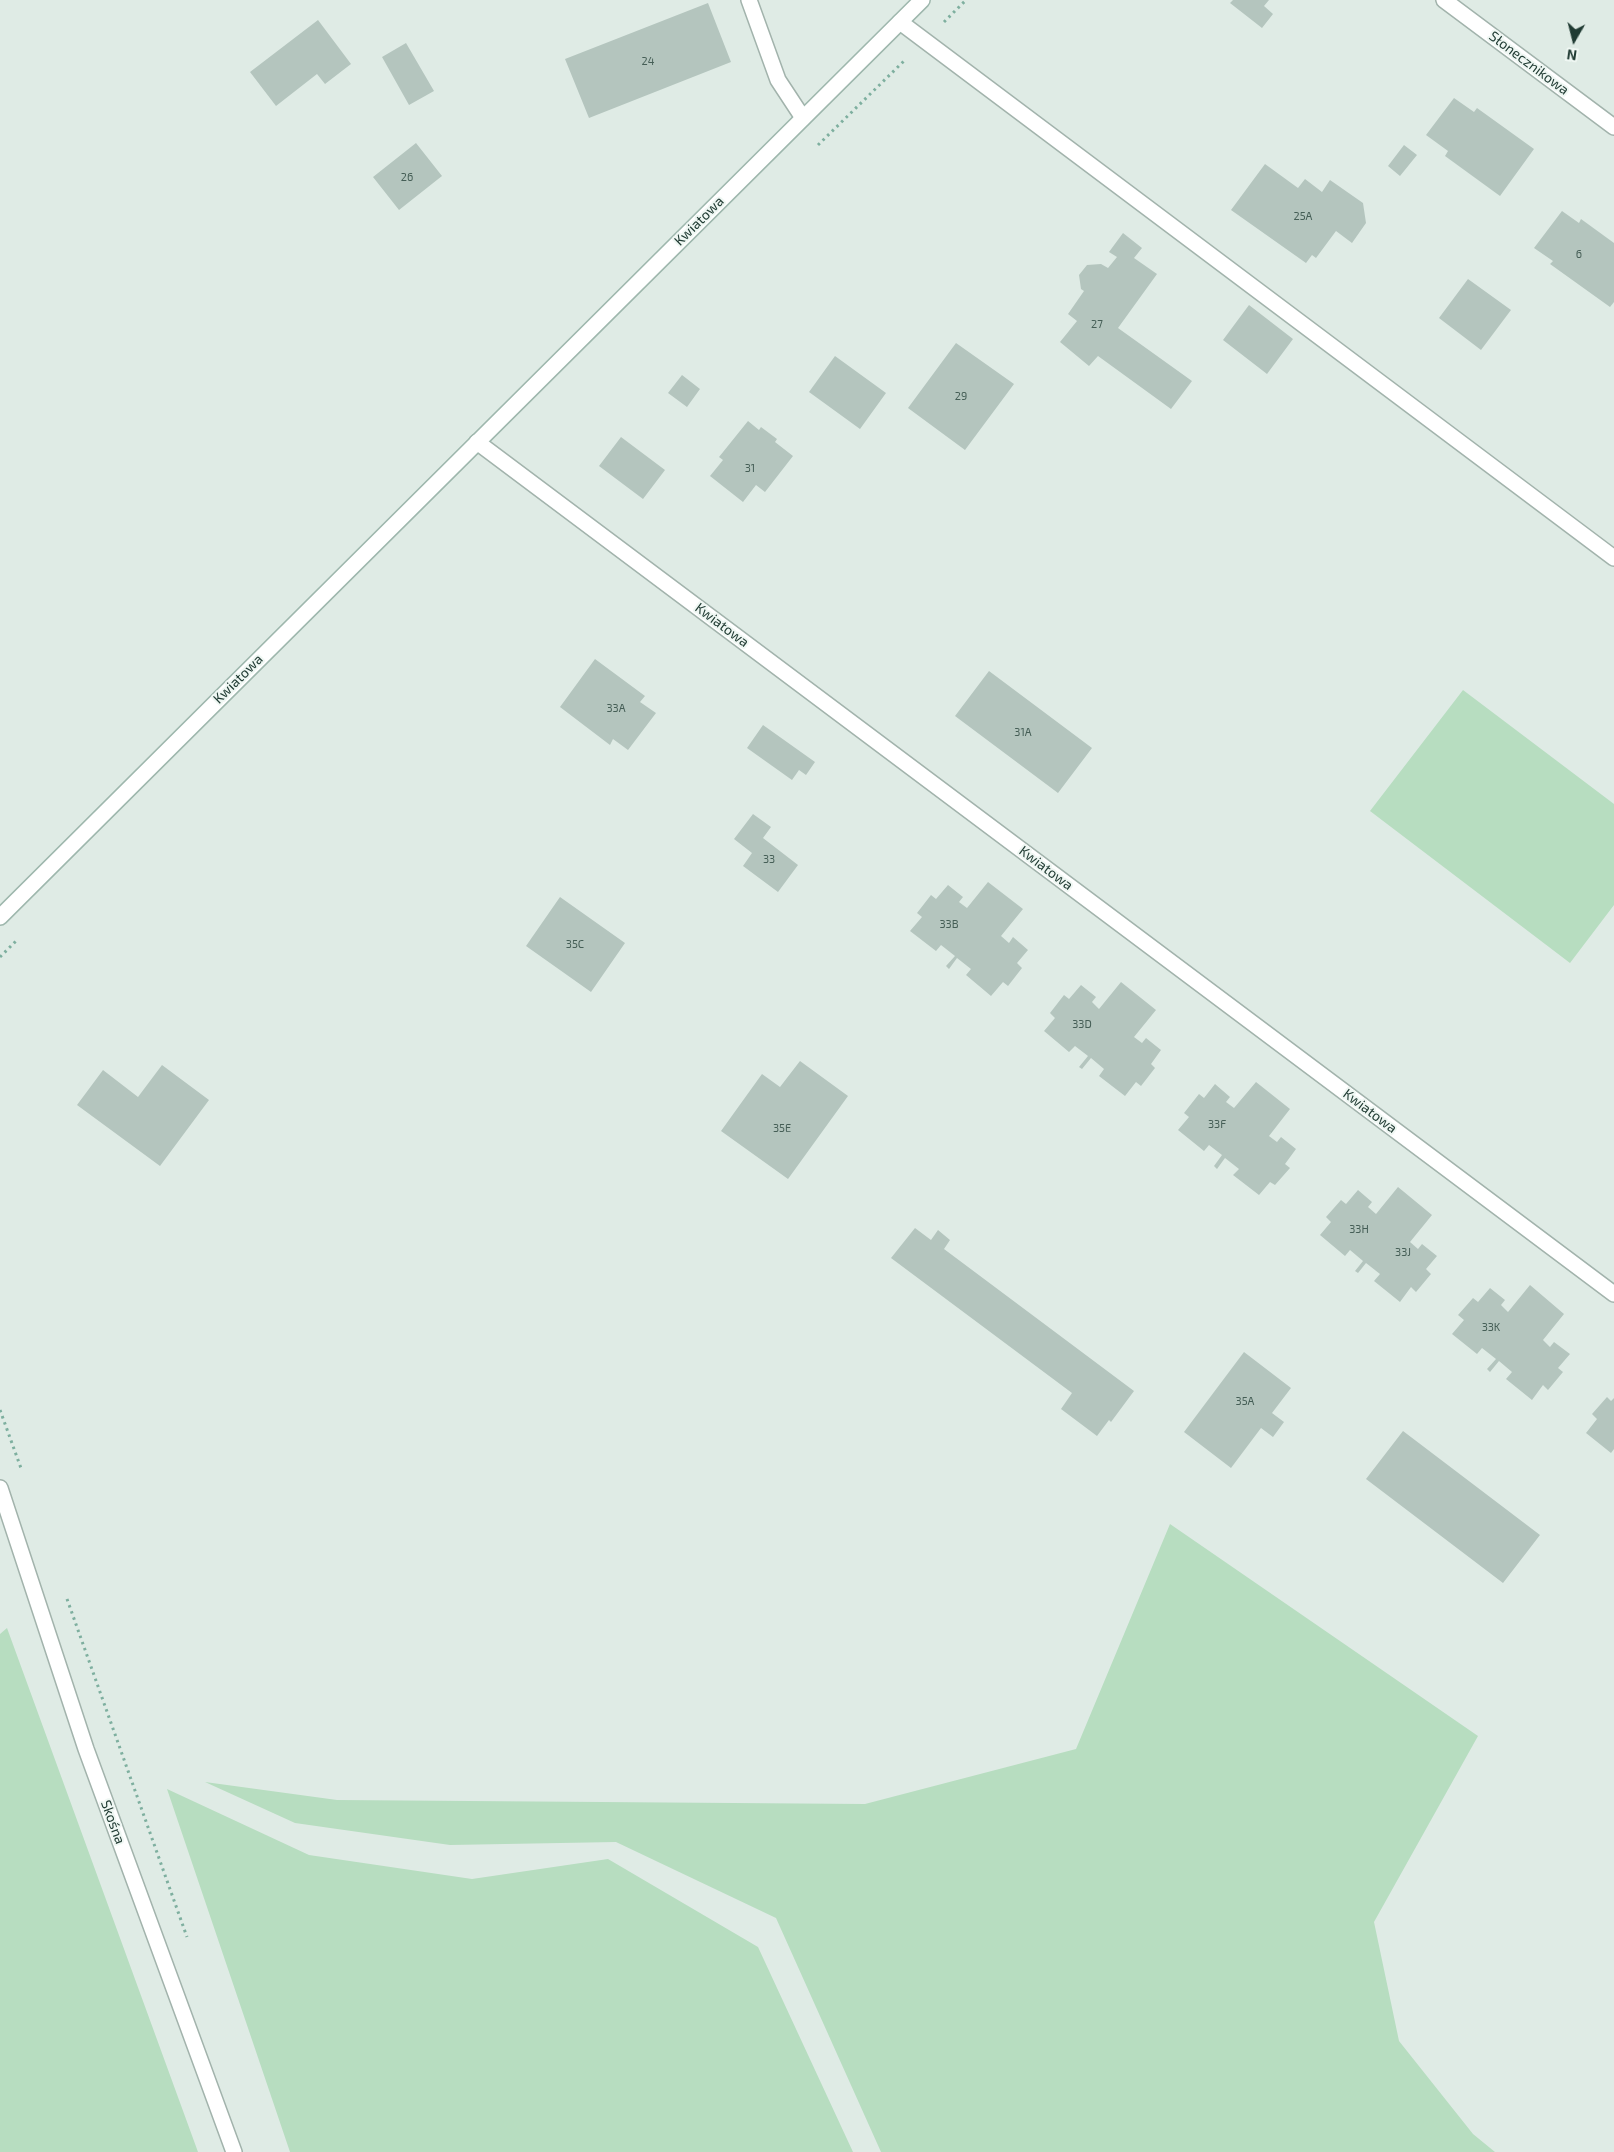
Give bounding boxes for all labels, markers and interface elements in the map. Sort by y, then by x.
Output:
north arrow [1549,15,1599,65]
street label: Słonecznikowa [1486,28,1572,98]
text: N [1566,46,1578,64]
house number: 24 [642,54,654,68]
house number: 26 [401,170,413,184]
street label: Kwiatowa [671,193,727,249]
house number: 25A [1294,209,1312,223]
house number: 6 [1576,247,1582,261]
house number: 27 [1091,317,1103,331]
house number: 29 [955,389,967,403]
house number: 31 [745,461,755,475]
street label: Kwiatowa [692,599,752,651]
street label: Kwiatowa [210,651,266,707]
house number: 33A [606,701,626,715]
house number: 31A [1014,725,1032,739]
street label: Kwiatowa [1016,842,1076,894]
house number: 33 [763,852,775,866]
house number: 33B [939,917,959,931]
house number: 35C [566,937,584,951]
house number: 33D [1072,1017,1092,1031]
street label: Kwiatowa [1340,1085,1400,1137]
house number: 33F [1208,1117,1226,1131]
house number: 35E [773,1121,791,1135]
house number: 33H [1349,1222,1369,1236]
house number: 33J [1395,1245,1411,1259]
house number: 33K [1482,1320,1500,1334]
house number: 35A [1236,1394,1254,1408]
street label: Skośna [97,1798,129,1846]

